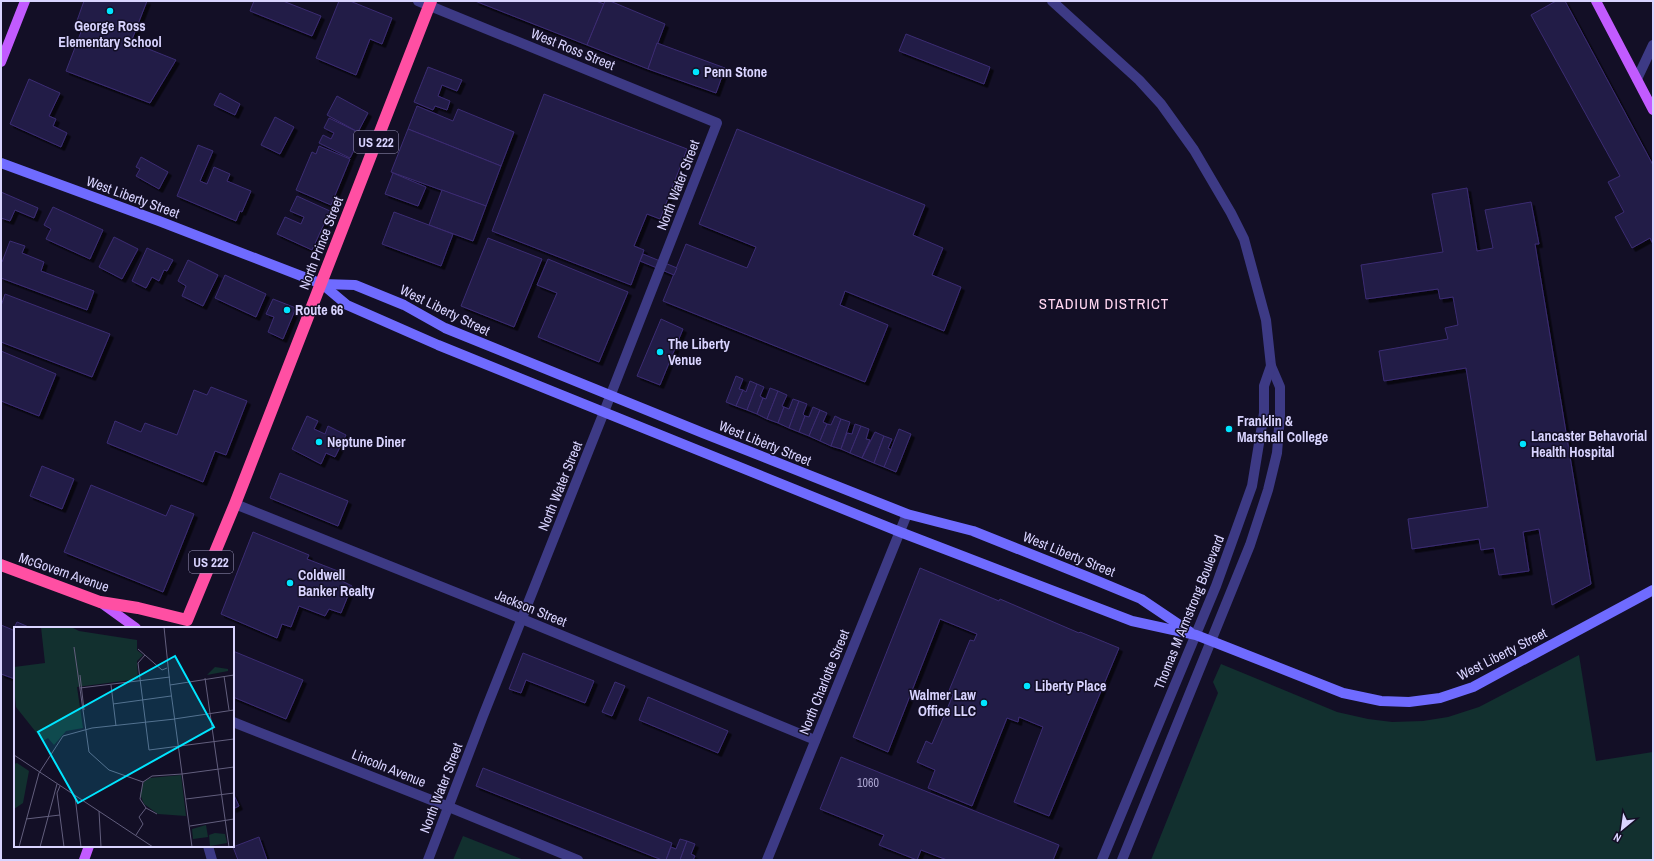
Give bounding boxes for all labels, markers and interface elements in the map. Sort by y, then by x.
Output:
marker: George Ross Elementary School [105,6,115,16]
place label: George Ross Elementary School [58,17,162,51]
street label: West Ross Street [528,24,618,74]
place label: Penn Stone [704,63,767,81]
marker: Penn Stone [691,67,701,77]
road number: US 222 [354,131,398,153]
street label: North Water Street [653,137,703,233]
street label: West Liberty Street [84,172,182,222]
street label: North Prince Street [295,194,347,292]
street label: West Liberty Street [397,280,493,340]
district label: STADIUM DISTRICT [1039,293,1169,314]
place label: Route 66 [295,301,343,319]
marker: Route 66 [282,305,292,315]
place label: The Liberty Venue [668,335,730,369]
marker: The Liberty Venue [655,347,665,357]
place label: Franklin & Marshall College [1237,412,1328,446]
street label: West Liberty Street [716,416,814,470]
marker: Franklin & Marshall College [1224,424,1234,434]
place label: Lancaster Behavorial Health Hospital [1531,427,1647,461]
place label: Neptune Diner [327,433,406,451]
marker: Neptune Diner [314,437,324,447]
street label: North Water Street [534,438,586,534]
marker: Lancaster Behavorial Health Hospital [1518,439,1528,449]
street label: West Liberty Street [1020,527,1118,581]
street label: Thomas M Armstrong Boulevard [1150,532,1228,692]
street label: McGovern Avenue [17,548,111,596]
road number: US 222 [189,551,233,573]
place label: Coldwell Banker Realty [298,566,375,600]
marker: Coldwell Banker Realty [285,578,295,588]
street label: Jackson Street [492,585,570,631]
street label: West Liberty Street [1454,624,1550,684]
inset map [14,627,234,847]
street label: North Charlotte Street [795,627,853,737]
place label: Liberty Place [1035,677,1106,695]
marker: Liberty Place [1022,681,1032,691]
place label: Walmer Law Office LLC [909,686,976,720]
marker: Walmer Law Office LLC [979,698,989,708]
street label: North Water Street [416,740,466,836]
street label: Lincoln Avenue [349,745,429,791]
house number: 1060 [857,775,879,791]
north arrow [1602,809,1642,849]
text: N [1611,830,1623,845]

